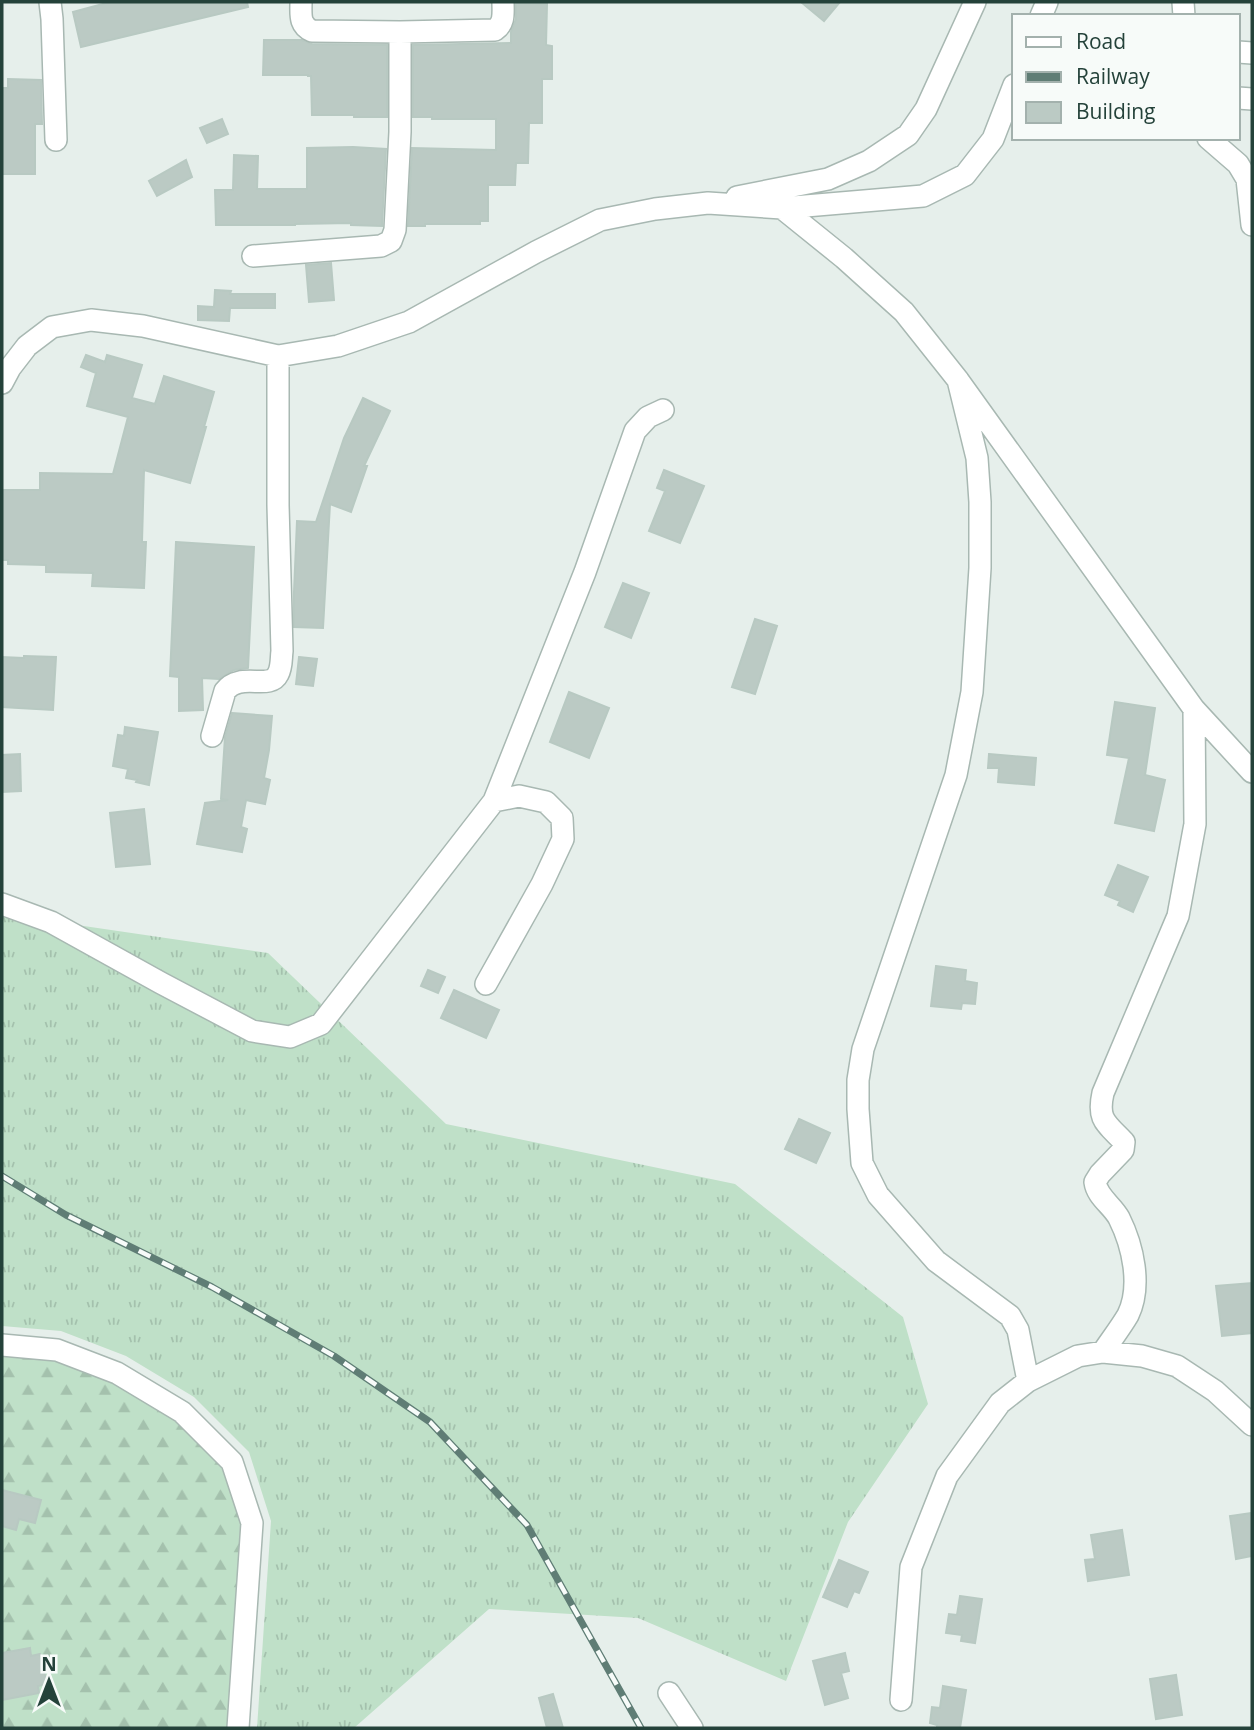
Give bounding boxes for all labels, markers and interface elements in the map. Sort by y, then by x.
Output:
legend [1012,14,1240,140]
text: Road [1076,27,1126,55]
text: Railway [1076,62,1150,90]
text: Building [1076,97,1155,125]
north arrow [14,1646,84,1716]
text: N [41,1651,57,1677]

